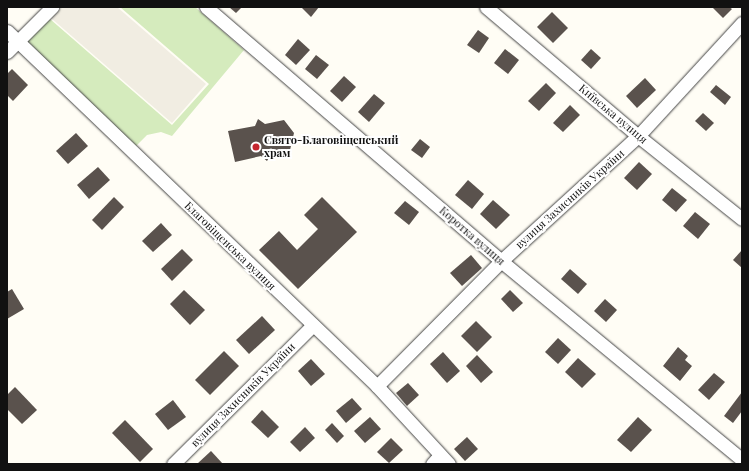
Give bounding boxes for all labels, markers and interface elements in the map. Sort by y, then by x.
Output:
street label: Київська вулиця [576,82,650,146]
place label: Свято-Благовіщенський храм [264,134,398,160]
marker: Свято-Благовіщенський храм [251,142,261,152]
street label: вулиця Захисників України [513,147,627,251]
street label: Благовіщенська вулиця [182,199,278,293]
street label: Коротка вулиця [437,204,507,268]
street label: вулиця Захисників України [188,340,298,450]

